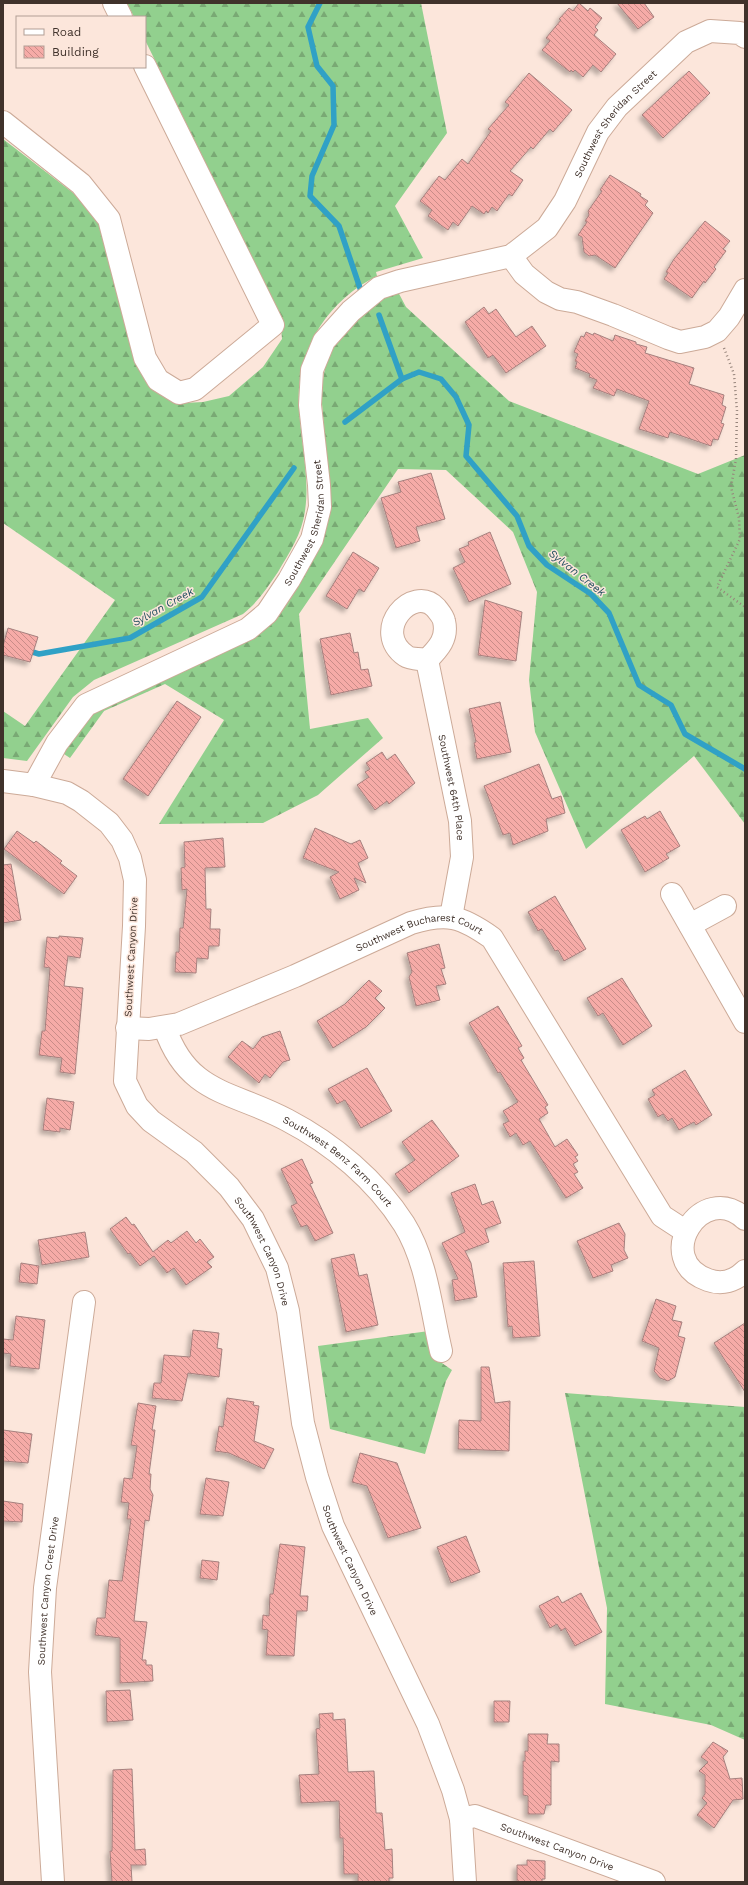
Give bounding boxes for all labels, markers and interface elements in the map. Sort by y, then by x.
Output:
legend [16,16,146,68]
text: Road [52,25,81,39]
text: Building [52,45,99,59]
street label: Southwest Sheridan Street [572,67,659,179]
street label: Southwest Sheridan Street [281,459,326,588]
water label: Sylvan Creek [546,547,609,600]
water label: Sylvan Creek [130,584,197,629]
street label: Southwest 64th Place [437,733,467,841]
street label: Southwest Canyon Drive [122,897,140,1017]
street label: Southwest Bucharest Court [354,912,486,953]
street label: Southwest Benz Farm Court [281,1113,395,1209]
street label: Southwest Canyon Drive [233,1194,292,1307]
street label: Southwest Canyon Drive [321,1503,381,1617]
street label: Southwest Canyon Crest Drive [35,1515,60,1666]
street label: Southwest Canyon Drive [499,1820,616,1872]

